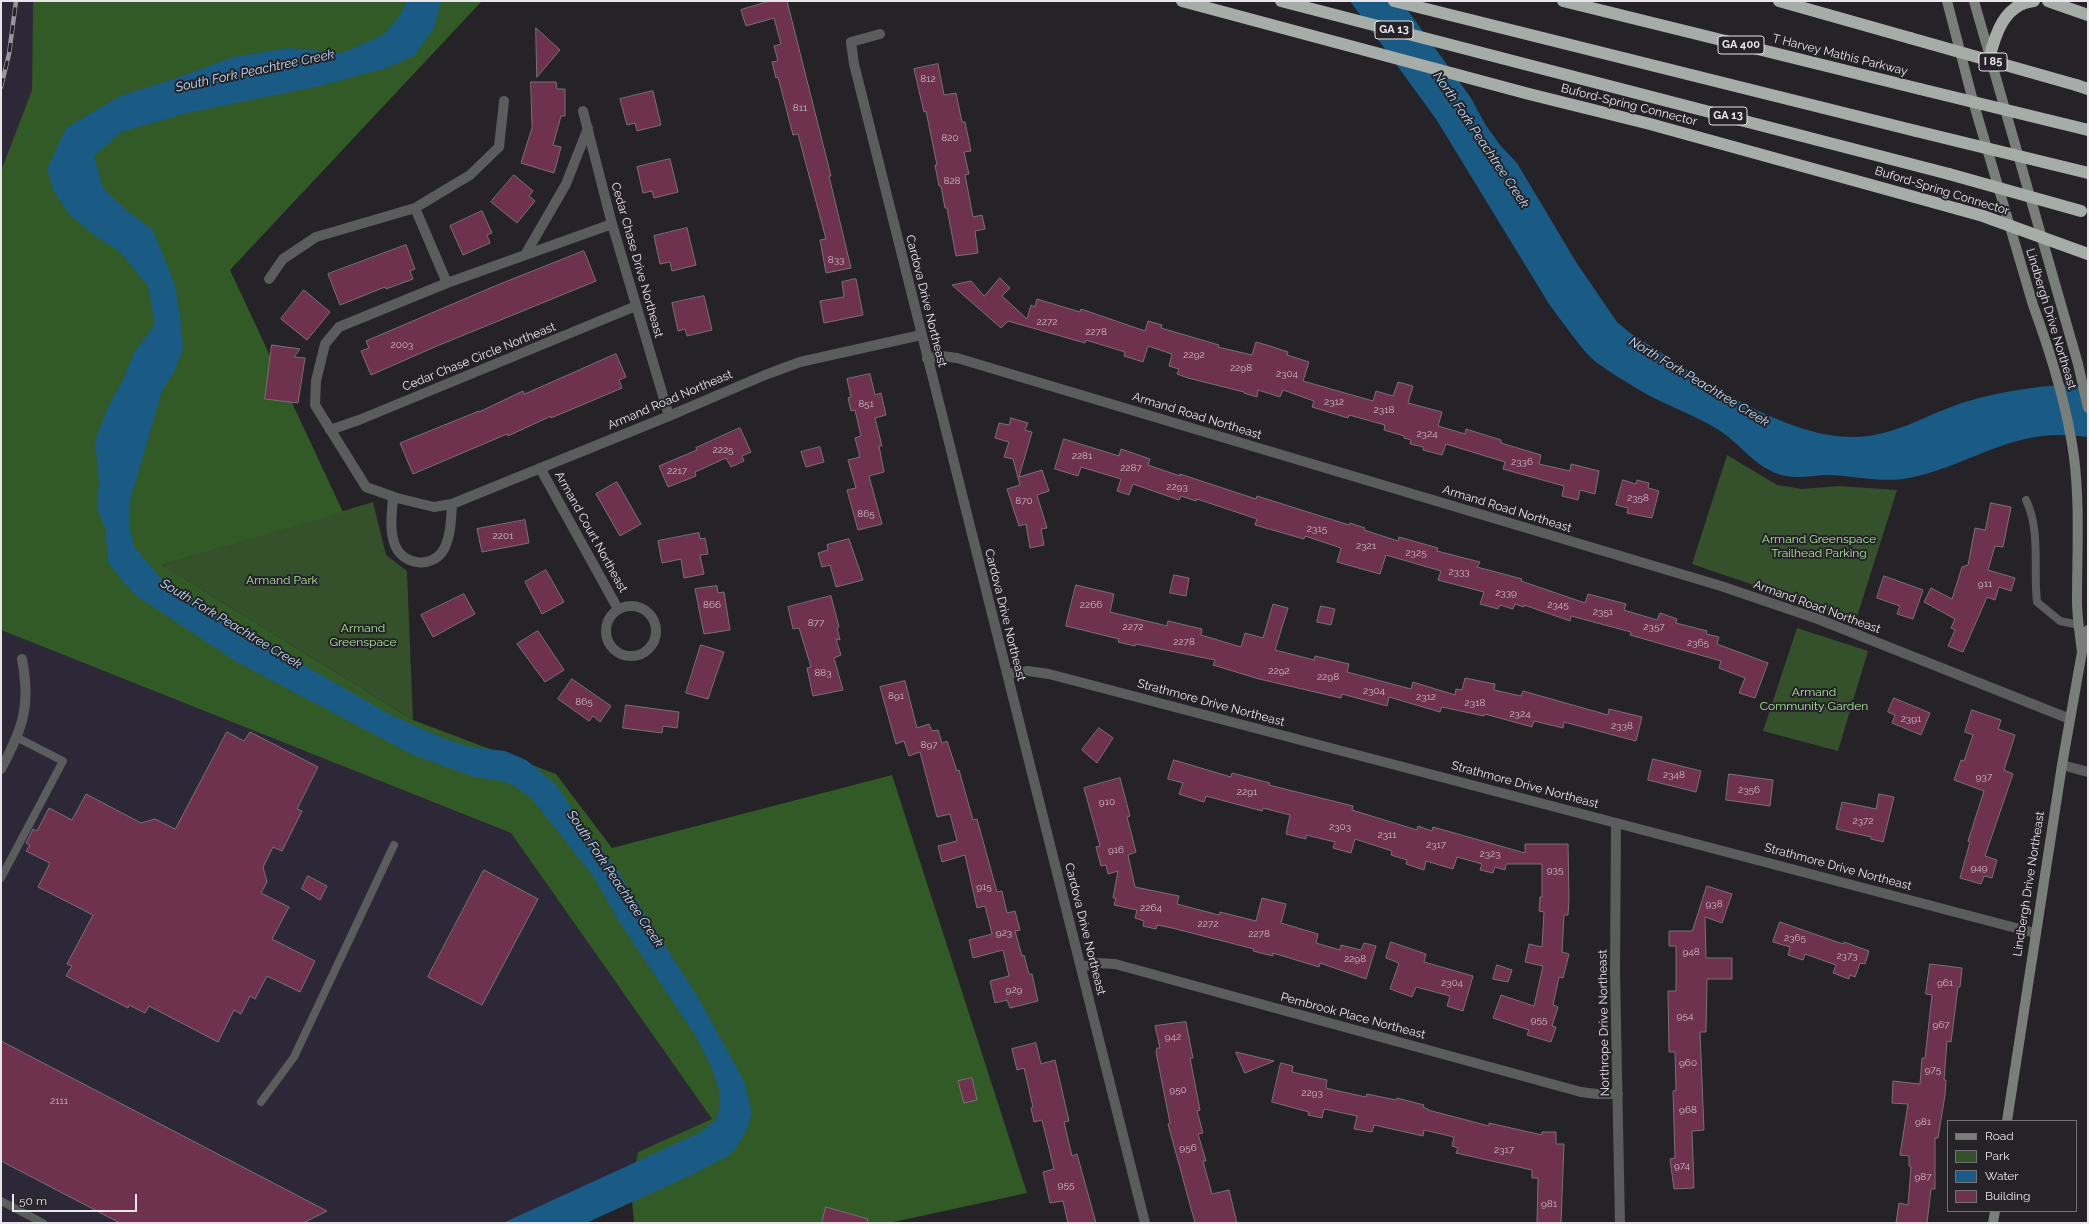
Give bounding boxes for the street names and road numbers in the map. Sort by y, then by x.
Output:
road number: GA 13 [1375,21,1413,39]
street label: T Harvey Mathis Parkway [1771,31,1909,79]
road number: GA 400 [1718,36,1764,54]
road number: I 85 [1979,53,2007,71]
street label: Buford-Spring Connector [1559,81,1699,129]
road number: GA 13 [1709,107,1747,125]
street label: Buford-Spring Connector [1873,164,2011,218]
street label: Cedar Chase Drive Northeast [608,181,666,339]
street label: Cardova Drive Northeast [903,233,949,369]
street label: Lindbergh Drive Northeast [2023,247,2079,391]
street label: Cedar Chase Circle Northeast [400,320,558,394]
street label: Armand Road Northeast [605,367,735,433]
street label: Armand Road Northeast [1131,389,1263,443]
street label: Armand Court Northeast [552,469,630,595]
street label: Armand Road Northeast [1441,482,1573,536]
street label: Cardova Drive Northeast [982,547,1028,683]
street label: Armand Road Northeast [1751,577,1883,637]
street label: Strathmore Drive Northeast [1136,676,1286,730]
street label: Strathmore Drive Northeast [1450,758,1600,812]
street label: Lindbergh Drive Northeast [2010,810,2048,958]
street label: Strathmore Drive Northeast [1763,840,1913,894]
street label: Cardova Drive Northeast [1062,861,1108,997]
street label: Northrope Drive Northeast [1596,949,1612,1097]
street label: Pembrook Place Northeast [1279,990,1427,1042]

